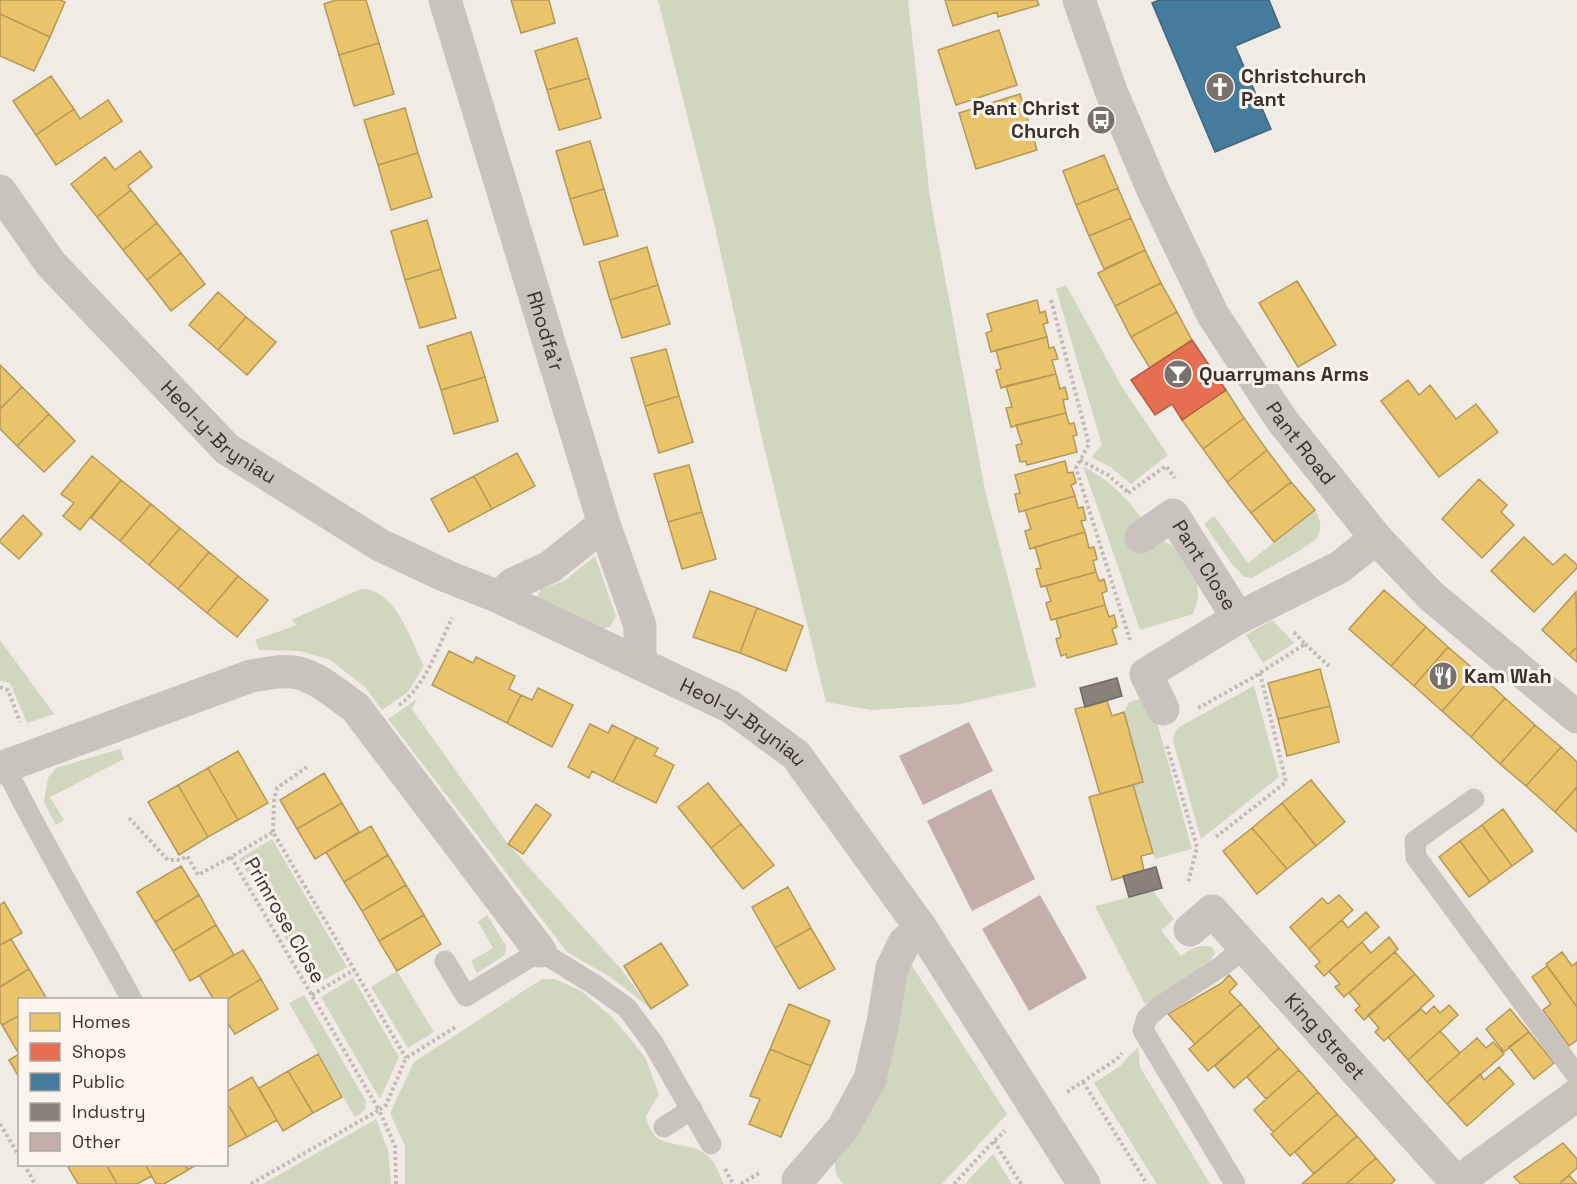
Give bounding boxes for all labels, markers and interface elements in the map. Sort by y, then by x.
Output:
place label: Christchurch Pant [1241,63,1366,112]
church icon: Christchurch Pant [1204,71,1236,103]
place label: Pant Christ Church [972,95,1080,144]
bus stop icon: Pant Christ Church [1085,104,1117,136]
street label: Rhodfa'r [521,288,570,374]
bar icon: Quarrymans Arms [1162,358,1194,390]
place label: Quarrymans Arms [1199,361,1369,387]
street label: Heol-y-Bryniau [155,374,281,490]
street label: Pant Road [1260,397,1341,490]
street label: Pant Close [1166,515,1243,615]
restaurant icon: Kam Wah [1427,660,1459,692]
place label: Kam Wah [1464,663,1552,689]
street label: Heol-y-Bryniau [676,672,813,771]
street label: Primrose Close [238,852,332,988]
street label: King Street [1279,987,1371,1086]
legend [18,998,228,1166]
text: Homes [72,1010,131,1033]
text: Shops [72,1040,126,1063]
text: Public [72,1070,125,1093]
text: Industry [72,1100,145,1123]
text: Other [72,1130,121,1153]

